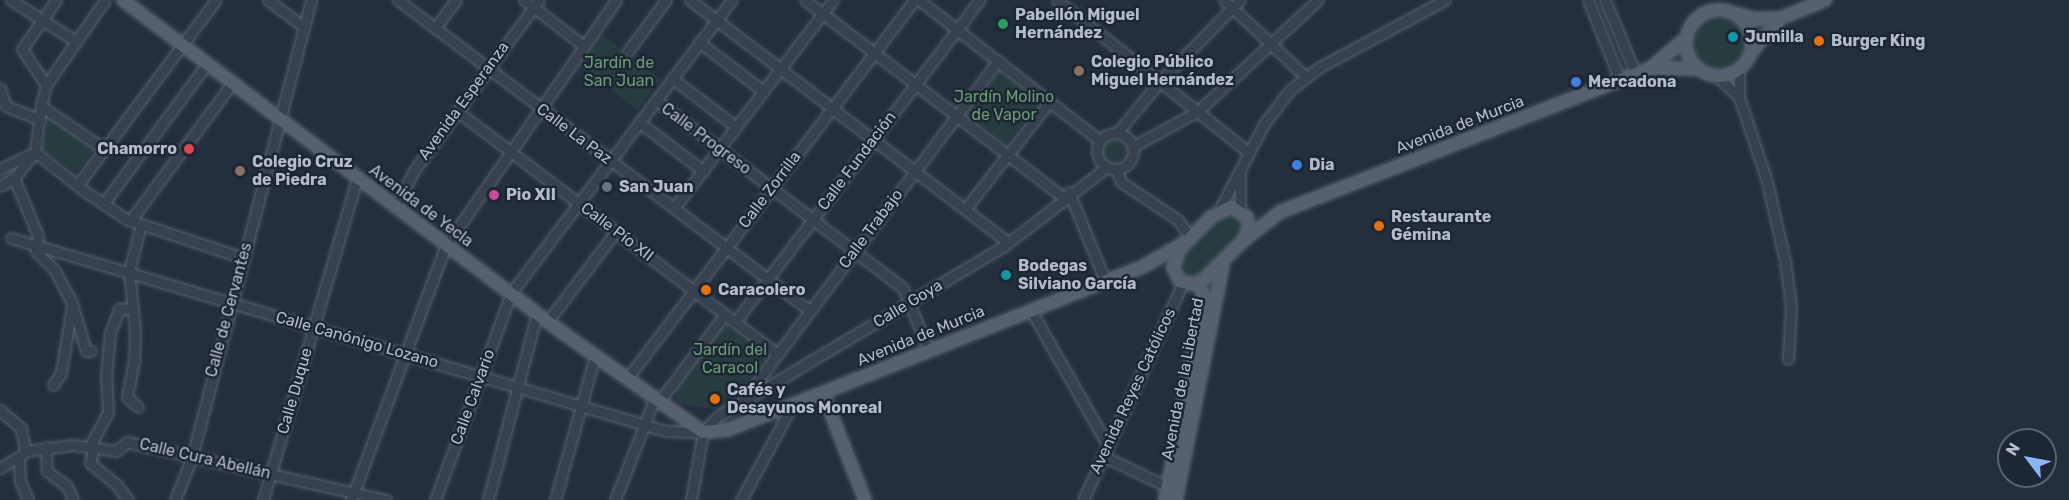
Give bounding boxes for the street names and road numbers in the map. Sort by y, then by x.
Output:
street label: Avenida Esperanza [415,38,513,164]
street label: Avenida de Murcia [1393,92,1527,158]
street label: Calle Progreso [657,99,755,179]
street label: Calle La Paz [533,100,615,168]
street label: Calle Fundación [814,108,900,214]
street label: Calle Zorrilla [735,148,805,232]
street label: Avenida de Yecla [365,161,477,251]
street label: Calle Trabajo [835,185,907,273]
street label: Calle Pío XII [577,198,657,266]
street label: Calle de Cervantes [202,241,256,379]
street label: Calle Goya [870,276,946,332]
street label: Avenida de la Libertad [1158,296,1208,462]
street label: Avenida de Murcia [854,302,988,370]
street label: Avenida Reyes Católicos [1086,305,1180,477]
street label: Calle Canónigo Lozano [273,308,441,372]
street label: Calle Duque [274,346,316,436]
street label: Calle Calvario [447,347,499,447]
street label: Calle Cura Abellán [137,435,273,483]

